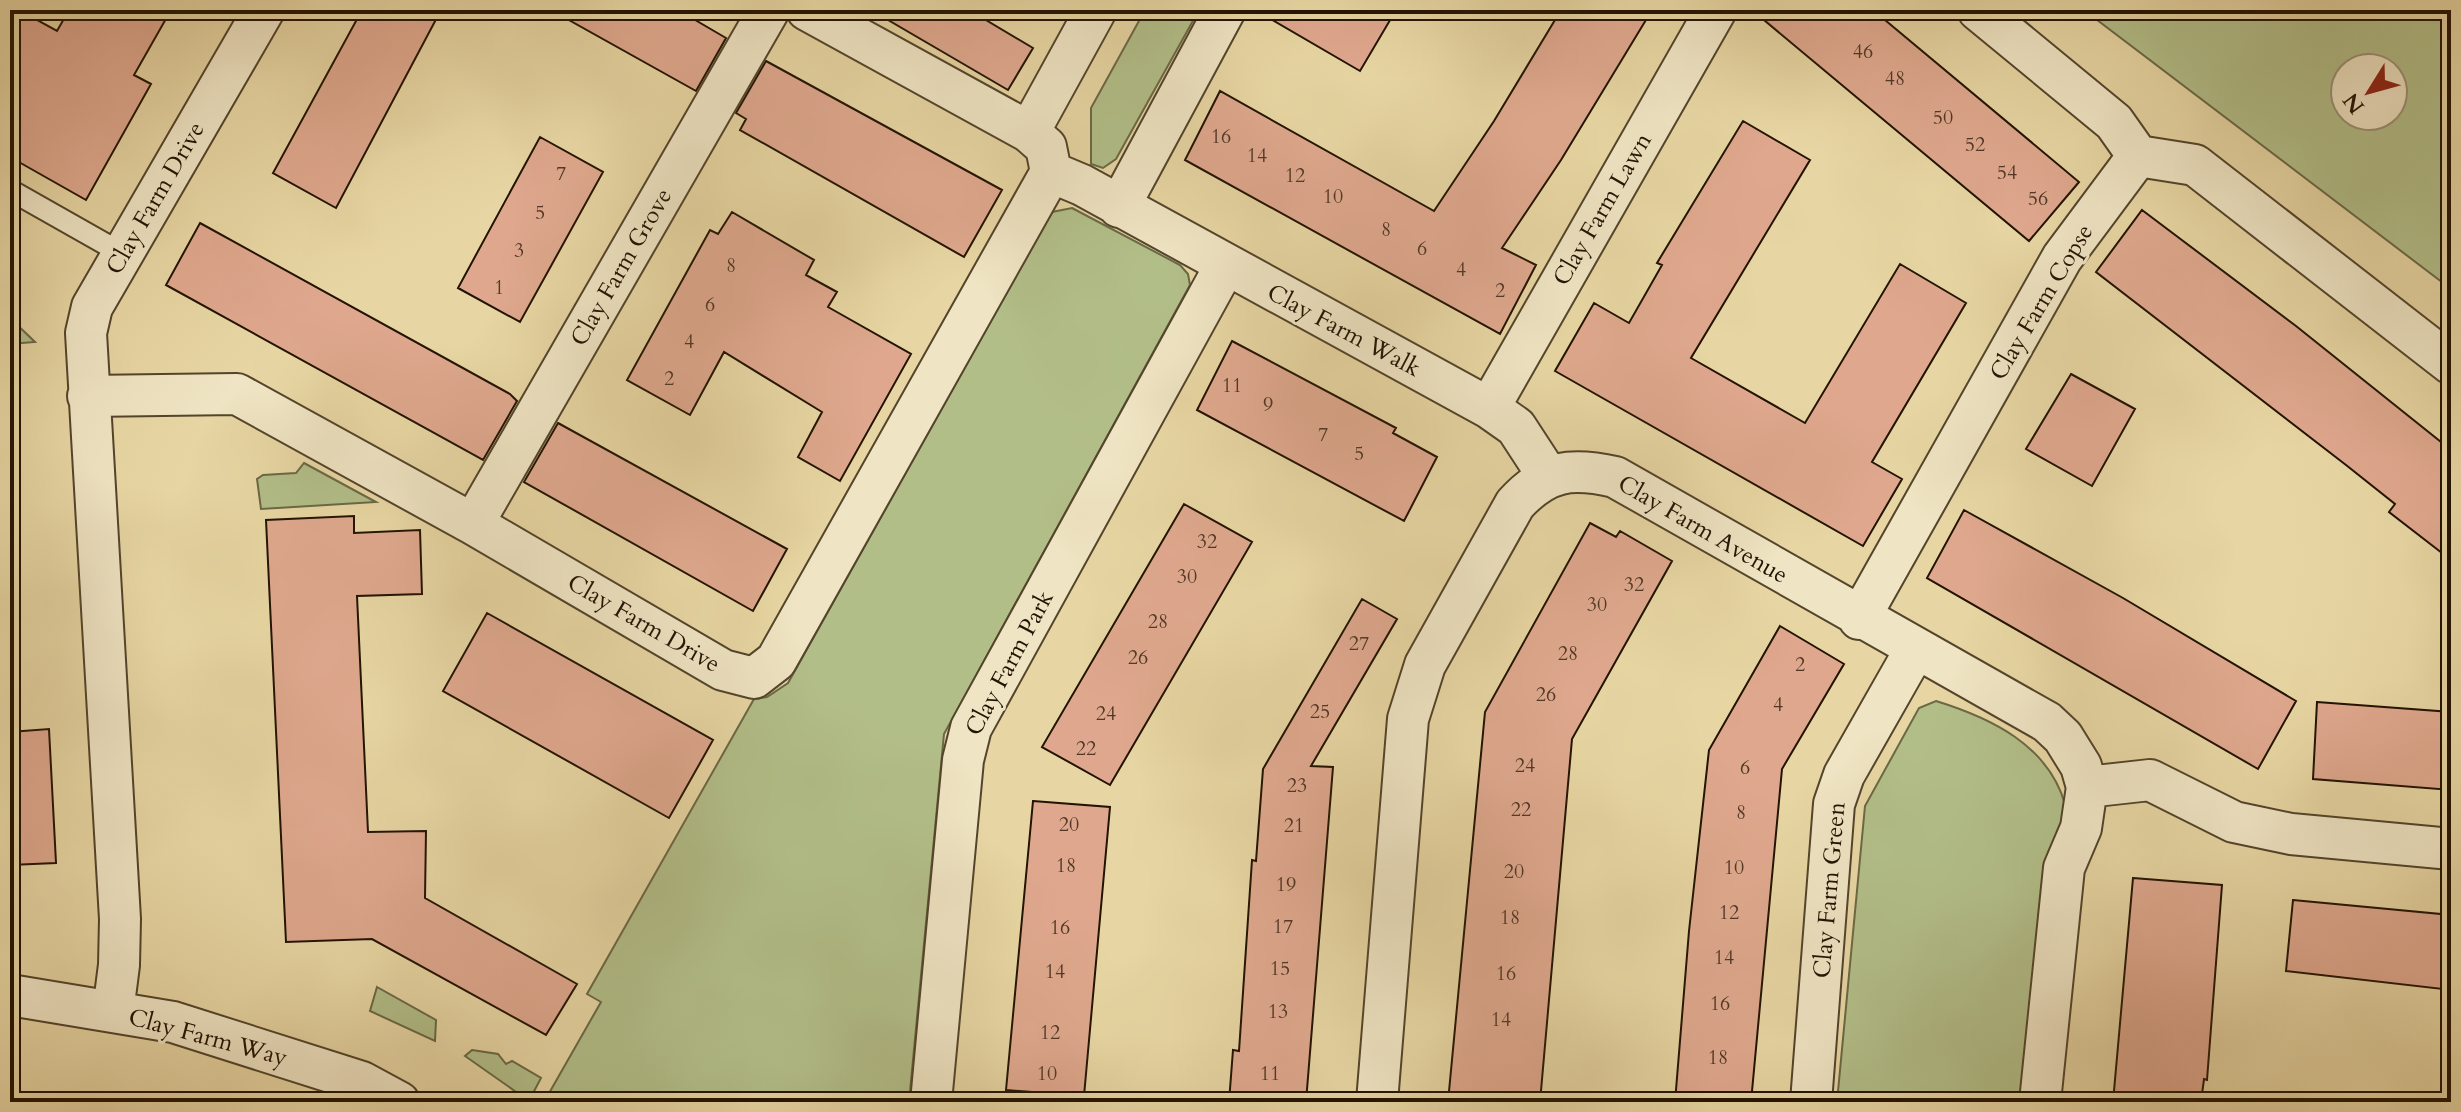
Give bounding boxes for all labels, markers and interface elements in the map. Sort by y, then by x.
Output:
house number: 46 [1853,38,1873,65]
north arrow [2329,52,2409,132]
house number: 48 [1885,65,1905,92]
text: N [2336,87,2372,120]
house number: 50 [1933,104,1953,131]
street label: Clay Farm Drive [98,116,213,281]
house number: 16 [1211,123,1231,150]
street label: Clay Farm Lawn [1545,127,1660,292]
house number: 52 [1965,131,1985,158]
house number: 14 [1247,142,1267,169]
house number: 54 [1997,159,2017,186]
house number: 7 [556,160,566,187]
house number: 12 [1285,162,1305,189]
street label: Clay Farm Grove [563,182,680,352]
house number: 10 [1323,183,1343,210]
house number: 56 [2028,185,2048,212]
house number: 5 [535,199,545,226]
house number: 8 [1381,216,1391,243]
street label: Clay Farm Copse [1982,218,2101,386]
house number: 6 [1417,235,1427,262]
house number: 3 [514,237,524,264]
house number: 8 [726,252,736,279]
house number: 4 [1456,256,1466,283]
house number: 1 [494,274,504,301]
street label: Clay Farm Walk [1261,276,1426,385]
house number: 2 [1495,277,1505,304]
house number: 6 [705,291,715,318]
house number: 4 [684,328,694,355]
house number: 2 [664,365,674,392]
house number: 11 [1222,372,1242,399]
house number: 9 [1263,391,1273,418]
house number: 7 [1318,421,1328,448]
house number: 5 [1354,440,1364,467]
street label: Clay Farm Avenue [1612,467,1794,592]
house number: 32 [1197,528,1217,555]
house number: 30 [1177,563,1197,590]
street label: Clay Farm Drive [561,566,726,681]
house number: 32 [1624,571,1644,598]
street label: Clay Farm Park [957,585,1062,741]
house number: 30 [1587,591,1607,618]
house number: 28 [1148,608,1168,635]
house number: 27 [1349,630,1369,657]
house number: 28 [1558,640,1578,667]
house number: 26 [1128,644,1148,671]
house number: 2 [1795,651,1805,678]
house number: 26 [1536,681,1556,708]
house number: 4 [1773,691,1783,718]
house number: 25 [1310,698,1330,725]
house number: 24 [1096,700,1116,727]
house number: 22 [1076,735,1096,762]
house number: 24 [1515,752,1535,779]
house number: 6 [1740,754,1750,781]
house number: 23 [1287,772,1307,799]
house number: 22 [1511,796,1531,823]
house number: 8 [1736,799,1746,826]
street label: Clay Farm Green [1805,800,1854,979]
house number: 20 [1059,811,1079,838]
house number: 21 [1284,812,1304,839]
house number: 18 [1056,852,1076,879]
house number: 10 [1724,854,1744,881]
house number: 20 [1504,858,1524,885]
house number: 19 [1276,871,1296,898]
house number: 12 [1719,899,1739,926]
house number: 18 [1500,904,1520,931]
house number: 17 [1273,913,1293,940]
house number: 16 [1050,914,1070,941]
house number: 14 [1714,944,1734,971]
house number: 15 [1270,955,1290,982]
house number: 14 [1045,958,1065,985]
house number: 16 [1496,960,1516,987]
house number: 16 [1710,990,1730,1017]
house number: 13 [1268,998,1288,1025]
street label: Clay Farm Way [125,1000,291,1075]
house number: 14 [1491,1006,1511,1033]
house number: 12 [1040,1019,1060,1046]
house number: 18 [1708,1044,1728,1071]
house number: 10 [1037,1060,1057,1087]
house number: 11 [1260,1060,1280,1087]

